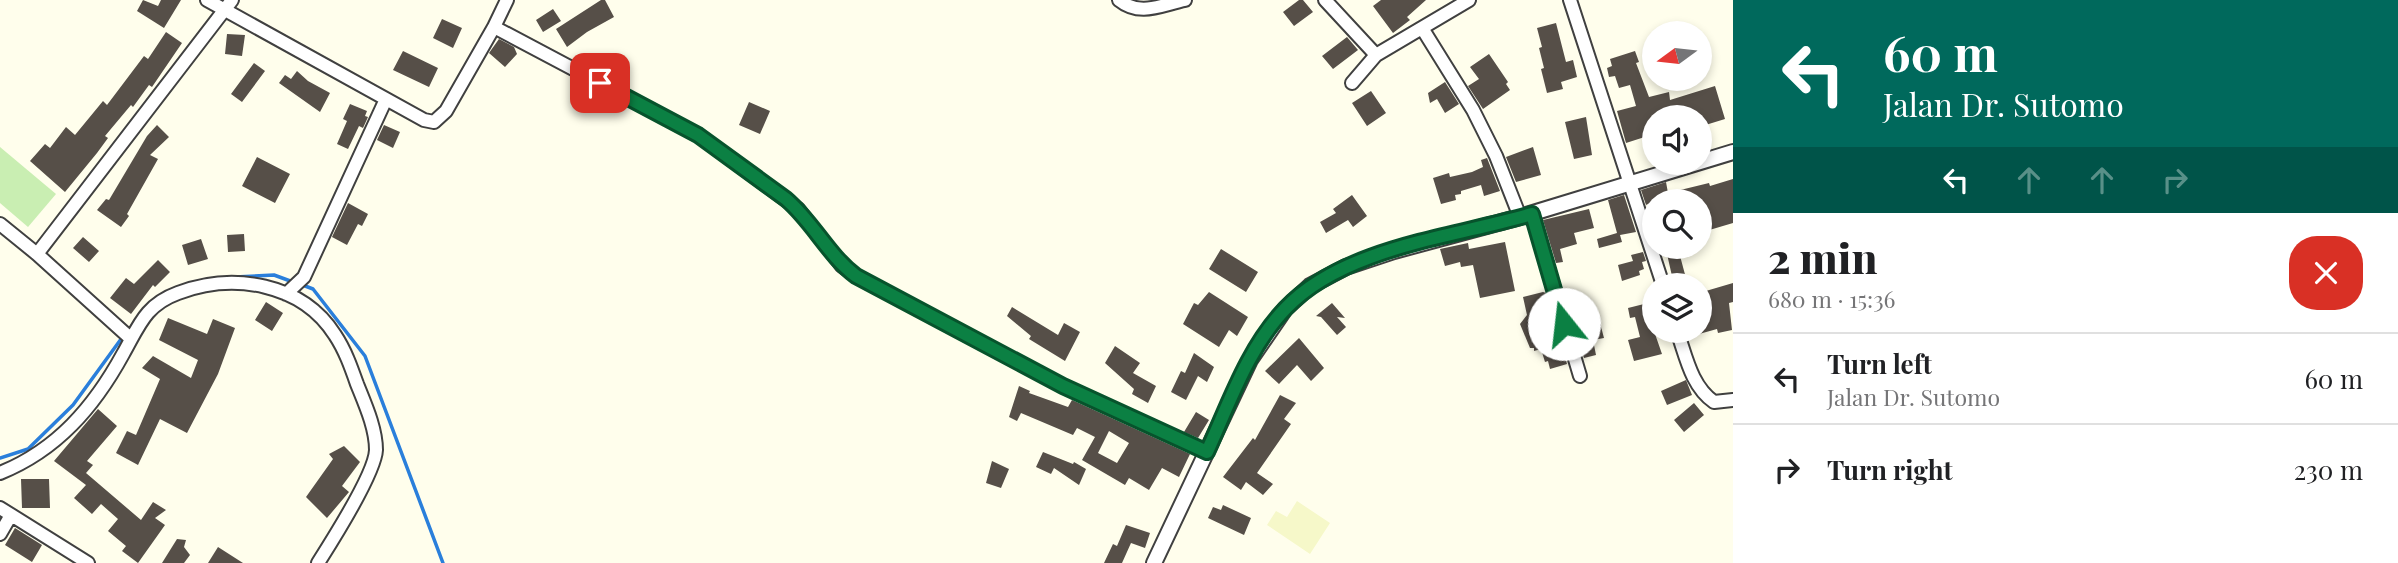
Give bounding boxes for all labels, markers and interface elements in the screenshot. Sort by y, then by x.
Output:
text: 60 m [1883,19,1998,84]
north arrow [1642,21,1712,91]
map controls [1642,21,1712,343]
icon: left [1768,28,1859,119]
pin [570,53,630,113]
icon: arrive [581,64,619,102]
text: Jalan Dr. Sutomo [1883,82,2124,125]
button: sound [1642,105,1712,175]
icon: left [1937,161,1975,199]
icon: ahead [2010,161,2048,199]
icon: ahead [2083,161,2121,199]
icon: right [2156,161,2194,199]
button: search [1642,189,1712,259]
text: 2 min [1768,229,1877,285]
button: close [2289,236,2363,310]
button: layers [1642,273,1712,343]
text: 680 m · 15:36 [1768,283,1896,314]
position arrow [1527,287,1601,361]
text: Turn left [1827,346,1932,381]
icon: left [1768,360,1806,398]
text: 60 m [2304,361,2363,396]
text: Jalan Dr. Sutomo [1827,381,2000,412]
icon: right [1768,451,1806,489]
text: Turn right [1827,452,1953,487]
text: 230 m [2294,452,2363,487]

